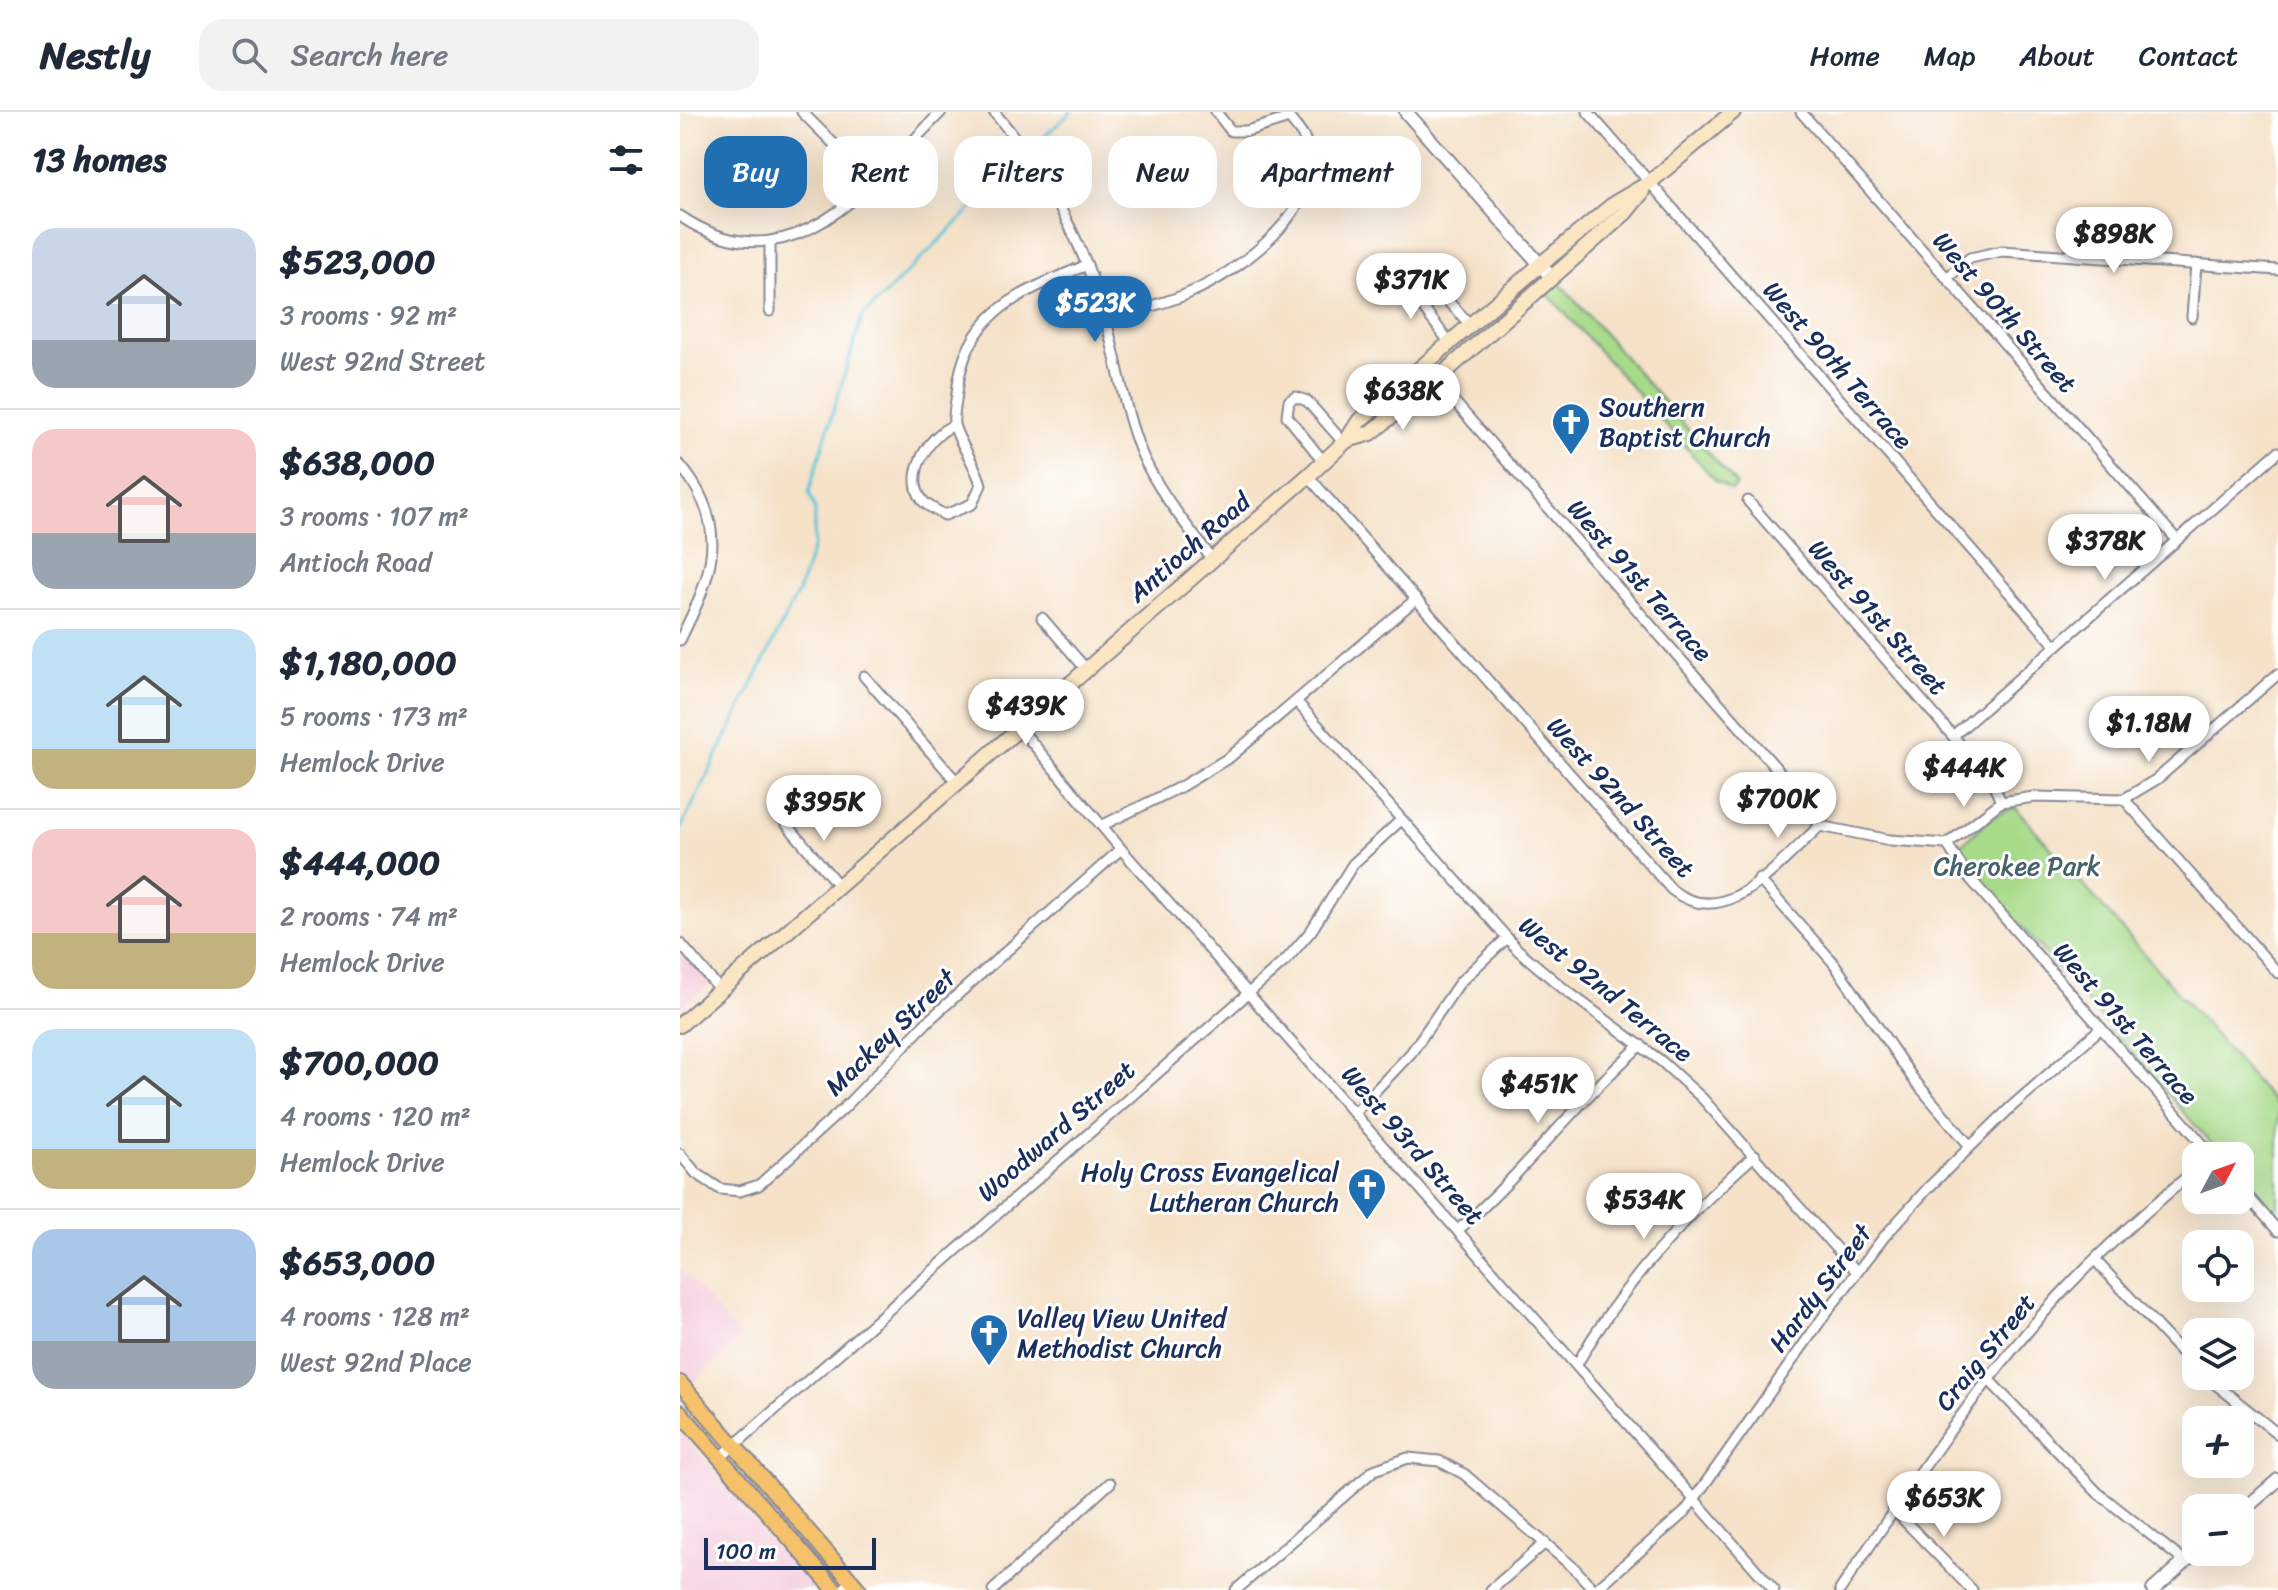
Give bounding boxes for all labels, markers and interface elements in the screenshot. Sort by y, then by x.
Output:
search box [199,19,759,91]
text: Nestly [40,22,151,89]
text: Search here [291,28,449,82]
text: Home [1810,31,1880,80]
text: Map [1924,31,1975,80]
text: About [2019,31,2095,80]
text: Contact [2139,31,2238,80]
icon: search [227,33,271,77]
text: 13 homes [32,130,167,190]
chip: Buy [704,136,807,208]
chip: Rent [823,136,938,208]
chip: Filters [954,136,1092,208]
chip: New [1108,136,1217,208]
chip: Apartment [1233,136,1421,208]
icon: filters [604,138,648,182]
pin: $898K [2058,207,2170,275]
text: $898K [2074,210,2154,256]
street label: West 90th Street [1921,220,2089,404]
text: $523,000 [280,232,436,292]
pin: $371K [1355,253,1467,321]
text: $371K [1374,256,1448,302]
icon: home [96,260,192,356]
street label: West 90th Terrace [1751,270,1925,460]
pin: $523K [1039,276,1151,344]
text: $523K [1056,279,1134,325]
text: 3 rooms · 92 m² [280,292,457,338]
text: West 92nd Street [280,338,485,384]
pin: $638K [1347,364,1459,432]
text: $638K [1364,367,1442,413]
place label: Southern Baptist Church [1599,384,1771,460]
church icon: Southern Baptist Church [1550,401,1592,456]
text: $638,000 [280,433,435,493]
icon: home [96,461,192,557]
street label: Antioch Road [1116,478,1263,615]
street label: West 91st Terrace [1555,488,1725,673]
text: 3 rooms · 107 m² [280,493,469,539]
pin: $378K [2049,514,2161,582]
text: $378K [2066,517,2144,563]
street label: West 91st Street [1796,528,1960,706]
text: Antioch Road [280,539,432,585]
text: $1,180,000 [280,633,457,693]
icon: home [96,661,192,757]
pin: $439K [970,679,1082,747]
text: $439K [986,682,1066,728]
text: 5 rooms · 173 m² [280,693,468,739]
pin: $1.18M [2084,696,2214,764]
text: $1.18M [2107,699,2191,745]
street label: West 92nd Street [1535,705,1707,889]
text: Hemlock Drive [280,739,445,785]
pin: $444K [1908,741,2020,809]
text: $444K [1923,744,2005,790]
pin: $700K [1722,772,1834,840]
pin: $395K [768,775,880,843]
text: $700K [1737,775,1819,821]
text: $395K [784,778,864,824]
text: $444,000 [280,833,440,893]
park label: Cherokee Park [1934,843,2101,889]
icon: home [96,861,192,957]
text: 2 rooms · 74 m² [280,893,458,939]
street label: West 92nd Terrace [1508,904,1704,1075]
street label: West 91st Terrace [2041,931,2211,1116]
text: Hemlock Drive [280,939,445,985]
street label: Mackey Street [813,956,968,1107]
text: $700,000 [280,1033,439,1093]
street label: Woodward Street [966,1048,1146,1214]
street label: West 93rd Street [1330,1054,1496,1236]
pin: $451K [1482,1057,1594,1125]
text: $451K [1500,1060,1576,1106]
icon: home [96,1061,192,1157]
text: 4 rooms · 120 m² [280,1093,471,1139]
text: Hemlock Drive [280,1139,445,1185]
north arrow [2182,1142,2254,1214]
map controls [2182,1142,2254,1566]
place label: Holy Cross Evangelical Lutheran Church [1081,1149,1340,1225]
church icon: Holy Cross Evangelical Lutheran Church [1346,1166,1388,1221]
pin: $534K [1588,1173,1700,1241]
text: $534K [1604,1176,1684,1222]
street label: Hardy Street [1756,1212,1885,1362]
button: locate [2182,1230,2254,1302]
text: $653,000 [280,1233,435,1293]
icon: home [96,1261,192,1357]
street label: Craig Street [1923,1282,2047,1422]
text: 4 rooms · 128 m² [280,1293,470,1339]
place label: Valley View United Methodist Church [1017,1295,1228,1371]
church icon: Valley View United Methodist Church [968,1312,1010,1367]
button: layers [2182,1318,2254,1390]
text: West 92nd Place [280,1339,472,1385]
button: + [2182,1406,2254,1478]
pin: $653K [1888,1471,2000,1539]
text: $653K [1905,1474,1983,1520]
button: − [2182,1494,2254,1566]
text: 100 m [716,1532,776,1571]
scale bar [704,1534,876,1570]

